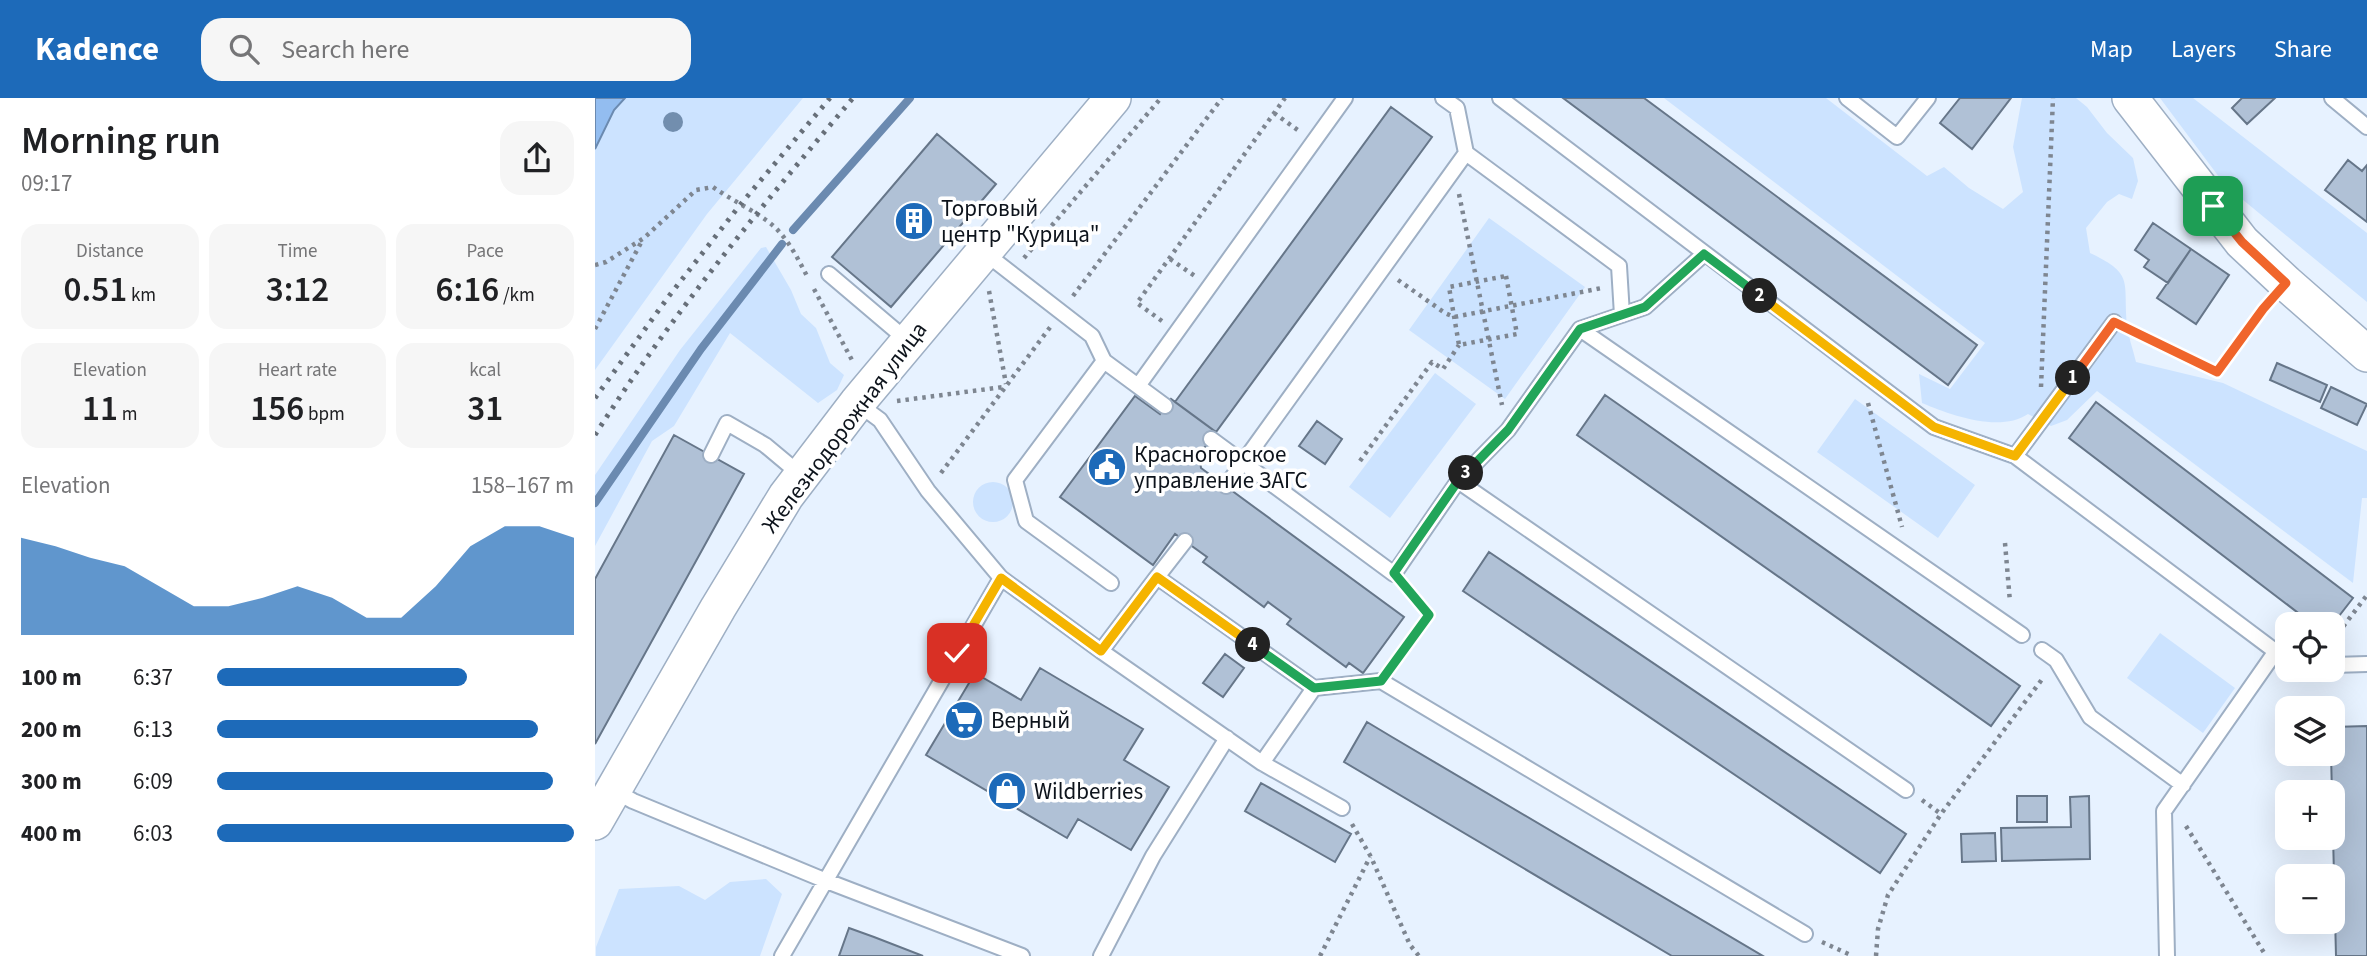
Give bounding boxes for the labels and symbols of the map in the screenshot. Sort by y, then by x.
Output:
pin [2183,176,2243,236]
place label: Торговый центр "Курица" [941,192,1100,251]
building icon: Торговый центр "Курица" [893,200,935,242]
pin: 2 [1743,278,1777,314]
street label: Железнодорожная улица [754,315,935,540]
pin: 1 [2055,360,2091,396]
place label: Красногорское управление ЗАГС [1134,438,1308,497]
public building icon: Красногорское управление ЗАГС [1086,446,1128,488]
pin: 3 [1449,456,1483,490]
pin [927,623,987,683]
pin: 4 [1235,628,1271,662]
supermarket icon: Верный [943,699,985,741]
place label: Верный [991,704,1070,737]
shop icon: Wildberries [986,770,1028,812]
place label: Wildberries [1034,775,1143,808]

